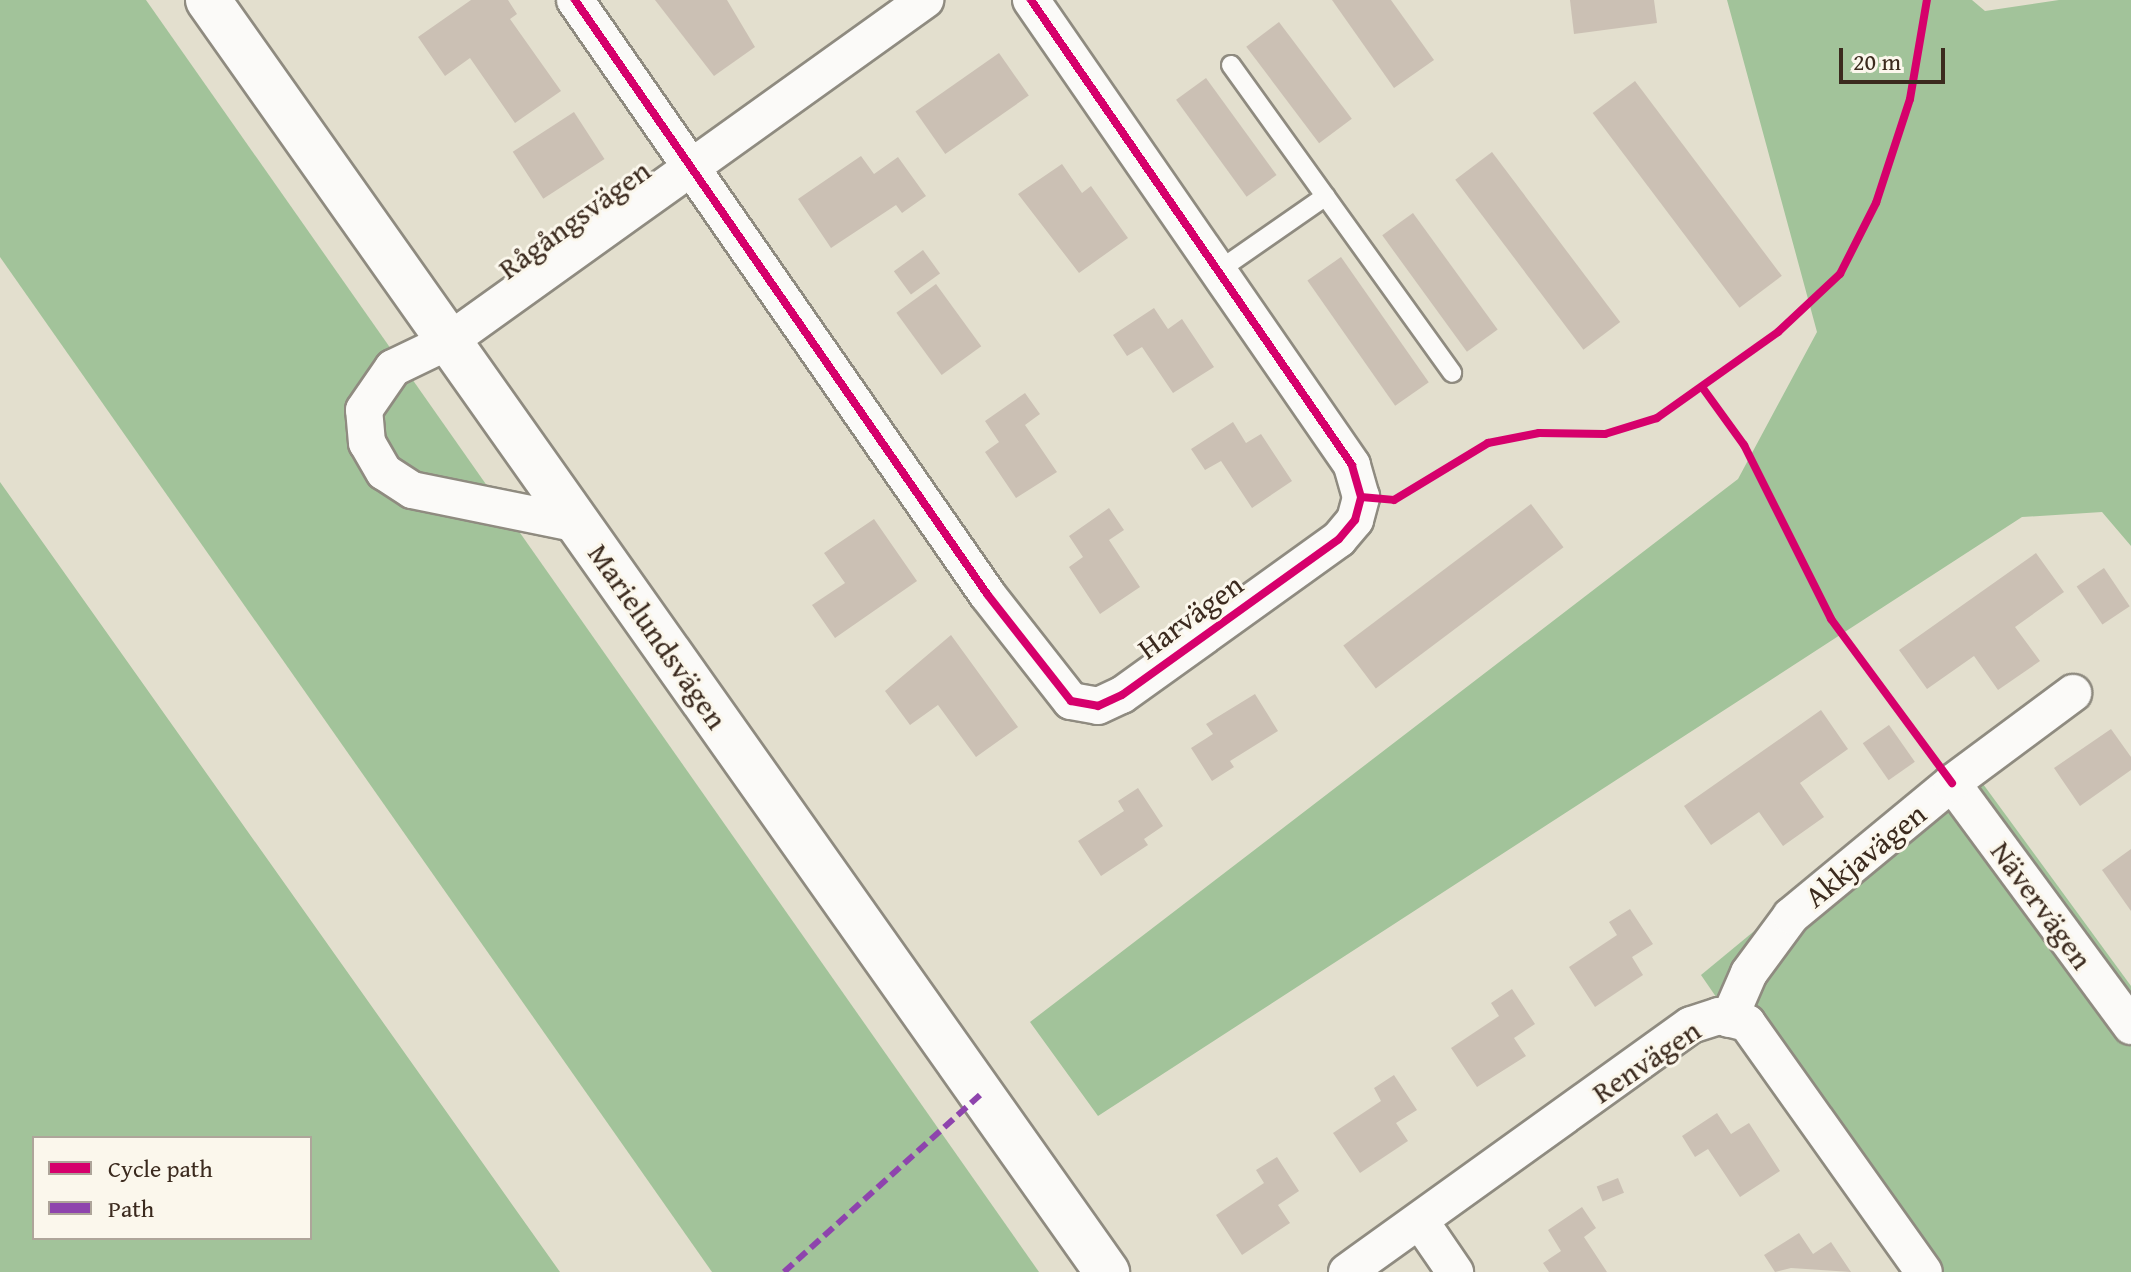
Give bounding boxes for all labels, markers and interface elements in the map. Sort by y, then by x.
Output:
scale bar [1843,32,1949,82]
text: 20 m [1853,44,1901,79]
street label: Rågångsvägen [491,152,657,286]
street label: Marielundsvägen [581,536,735,736]
street label: Harvägen [1130,566,1250,666]
street label: Akkjavägen [1797,795,1933,915]
street label: Nävervägen [1984,834,2100,976]
street label: Renvägen [1585,1012,1707,1110]
legend [32,1136,312,1240]
text: Cycle path [108,1151,213,1186]
text: Path [108,1191,154,1226]

